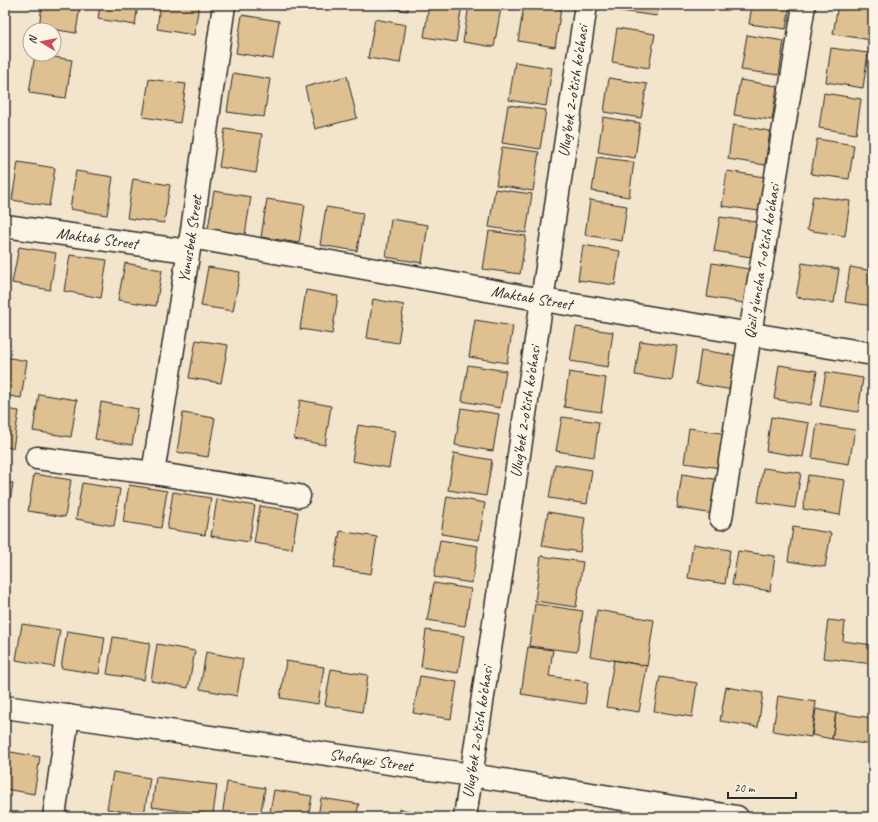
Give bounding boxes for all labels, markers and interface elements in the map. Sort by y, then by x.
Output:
north arrow [22,22,62,62]
street label: Ulug'bek 2-o'tish ko'chasi [553,22,593,158]
text: N [25,34,40,45]
street label: Qizil g'uncha 1-o'tish ko'chasi [739,180,785,340]
street label: Yunusbek Street [174,192,207,284]
street label: Maktab Street [55,223,142,254]
street label: Maktab Street [490,281,576,315]
street label: Ulug'bek 2-o'tish ko'chasi [506,342,545,479]
street label: Ulug'bek 2-o'tish ko'chasi [458,663,498,799]
street label: Shofayzi Street [328,744,416,777]
scale bar [728,774,796,800]
text: 20 m [734,780,756,796]

